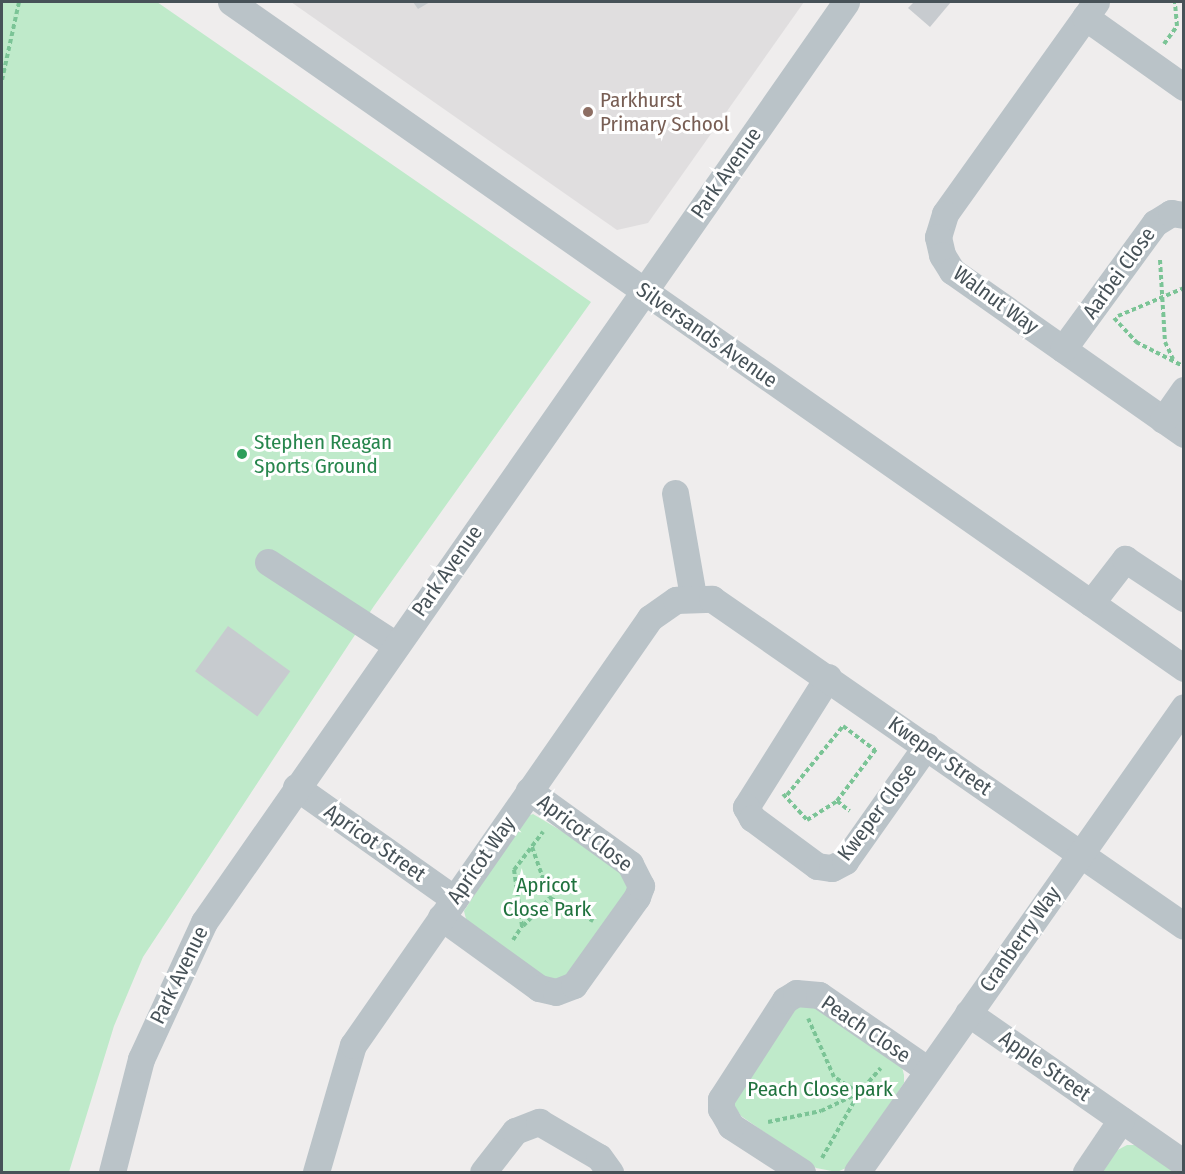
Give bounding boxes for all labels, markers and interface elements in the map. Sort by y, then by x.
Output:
place label: Parkhurst Primary School [600,87,729,137]
marker: Parkhurst Primary School [581,105,595,119]
street label: Park Avenue [685,123,767,223]
street label: Aarbei Close [1077,222,1161,324]
street label: Walnut Way [949,261,1043,339]
street label: Silversands Avenue [632,277,782,393]
place label: Stephen Reagan Sports Ground [254,429,392,479]
marker: Stephen Reagan Sports Ground [235,447,249,461]
street label: Park Avenue [406,521,488,621]
street label: Kweper Street [883,711,997,801]
street label: Kweper Close [832,758,922,866]
street label: Apricot Close [532,789,638,877]
street label: Apricot Street [319,799,431,887]
street label: Apricot Way [442,812,520,908]
park label: Apricot Close Park [503,872,591,922]
street label: Cranberry Way [974,881,1066,997]
street label: Park Avenue [145,922,213,1028]
street label: Peach Close [817,990,915,1068]
street label: Apple Street [994,1025,1096,1107]
park label: Peach Close park [747,1076,893,1102]

